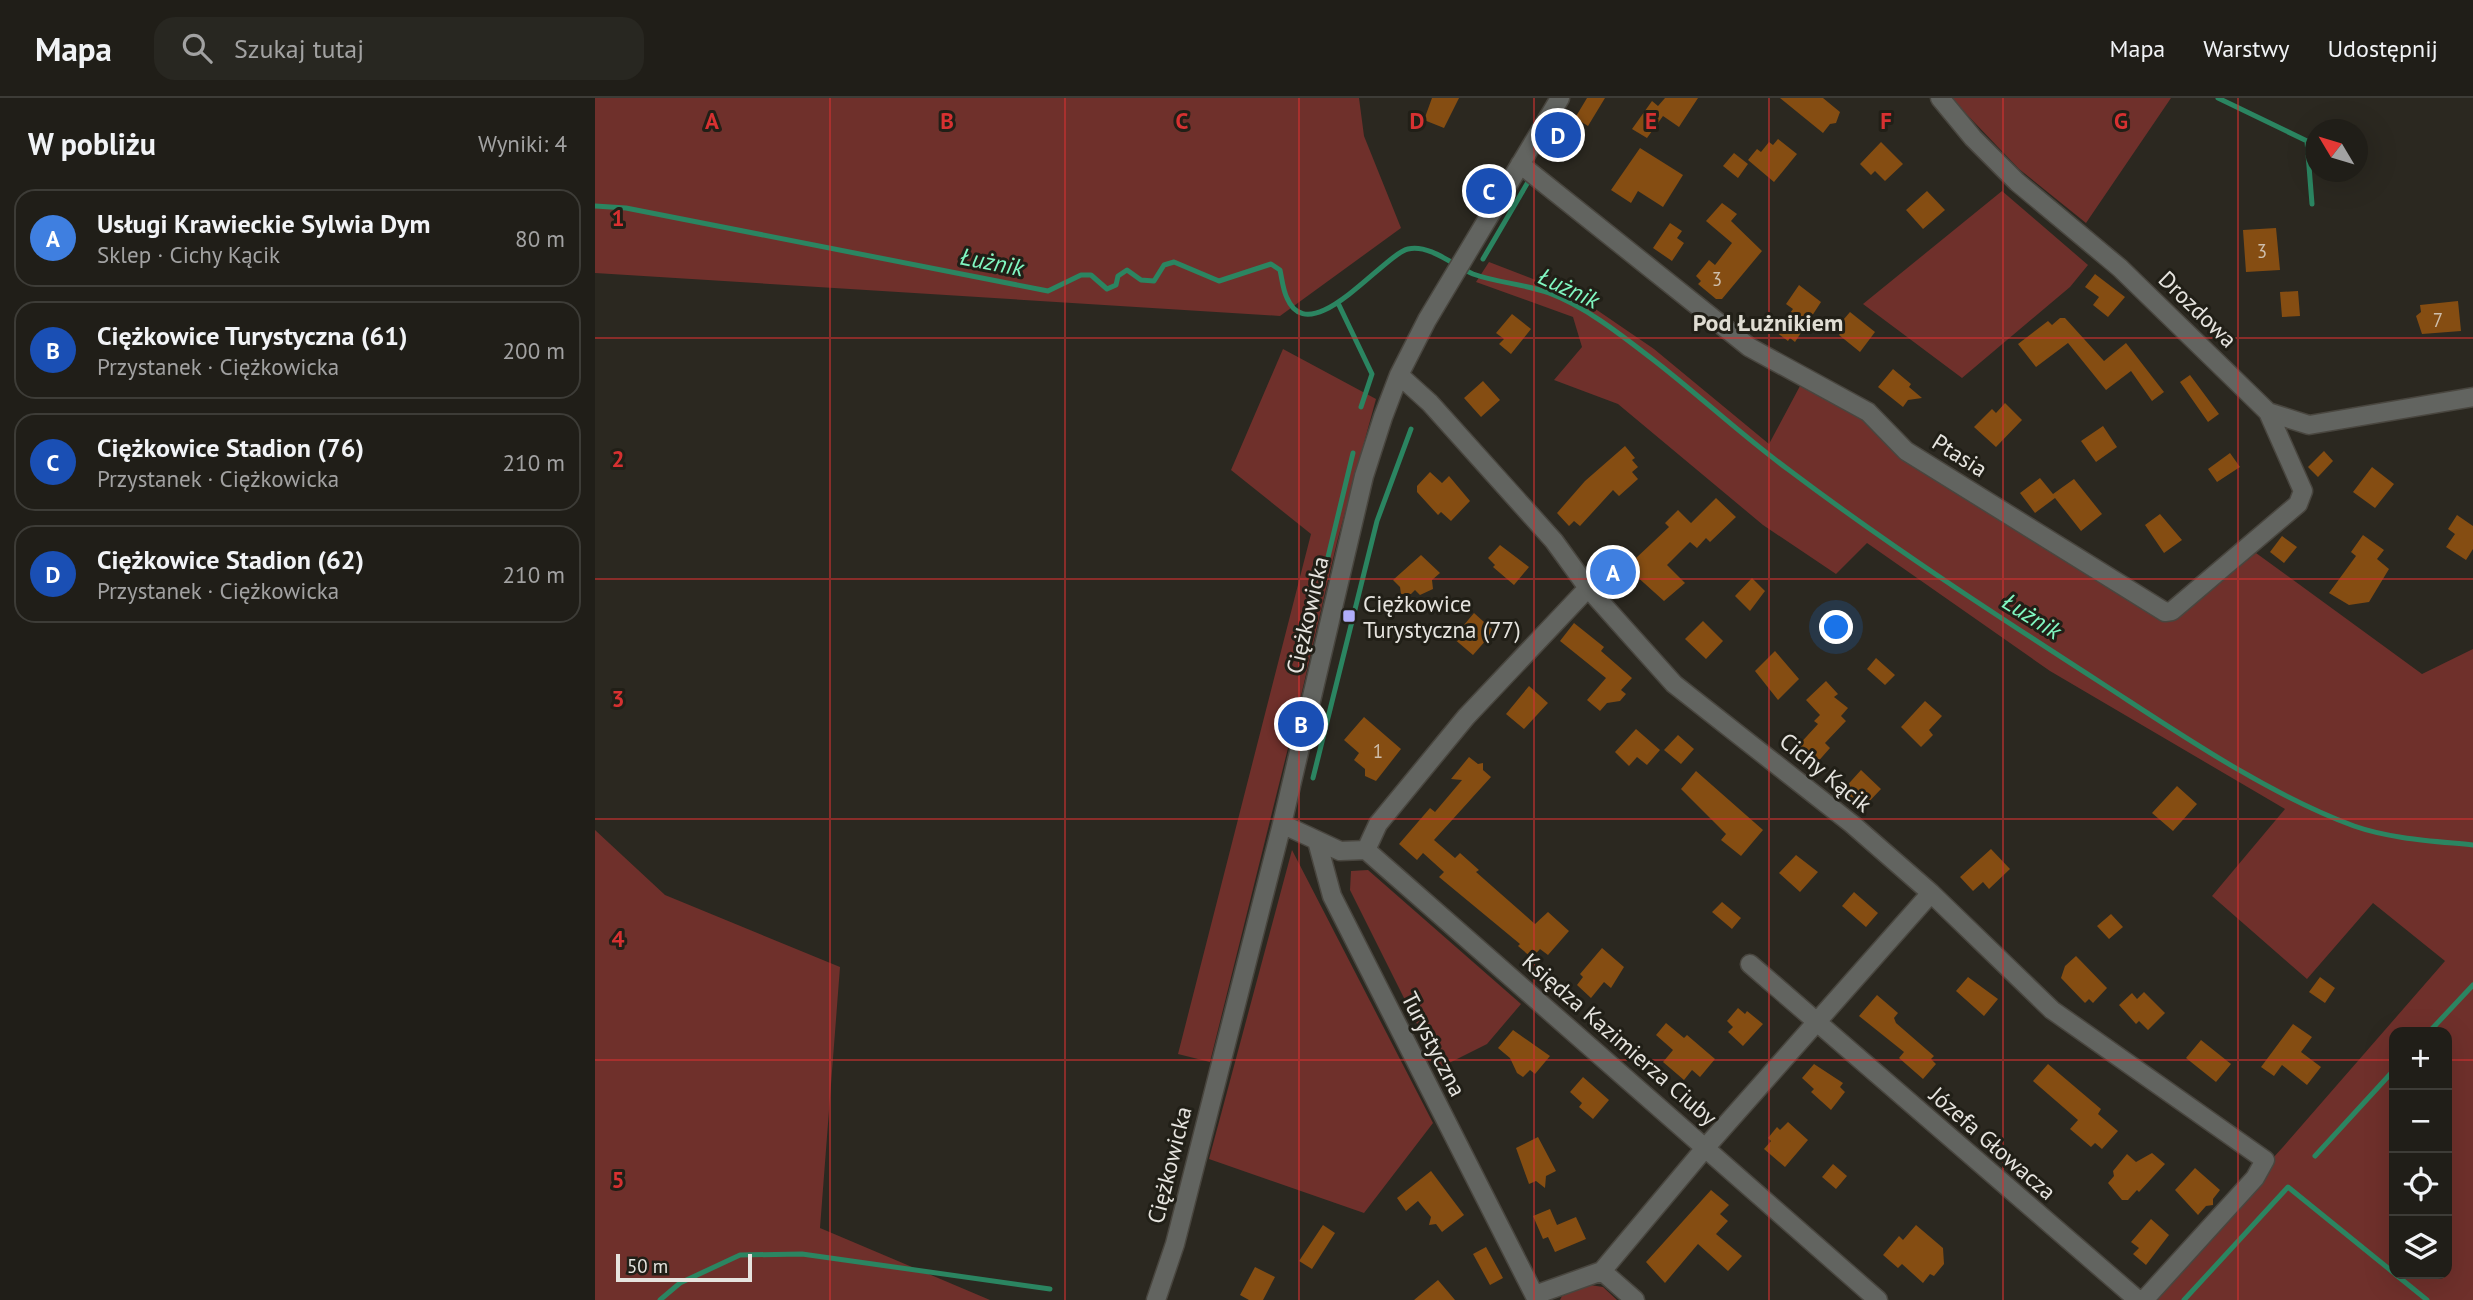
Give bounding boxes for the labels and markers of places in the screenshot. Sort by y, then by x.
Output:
pin: D [1535,109,1581,161]
pin: C [1466,165,1512,217]
pin: A [1590,546,1636,598]
place label: Ciężkowice Turystyczna (77) [1363,589,1521,644]
marker: Ciężkowice Turystyczna (77) [1341,608,1357,624]
pin: B [1278,698,1324,750]

